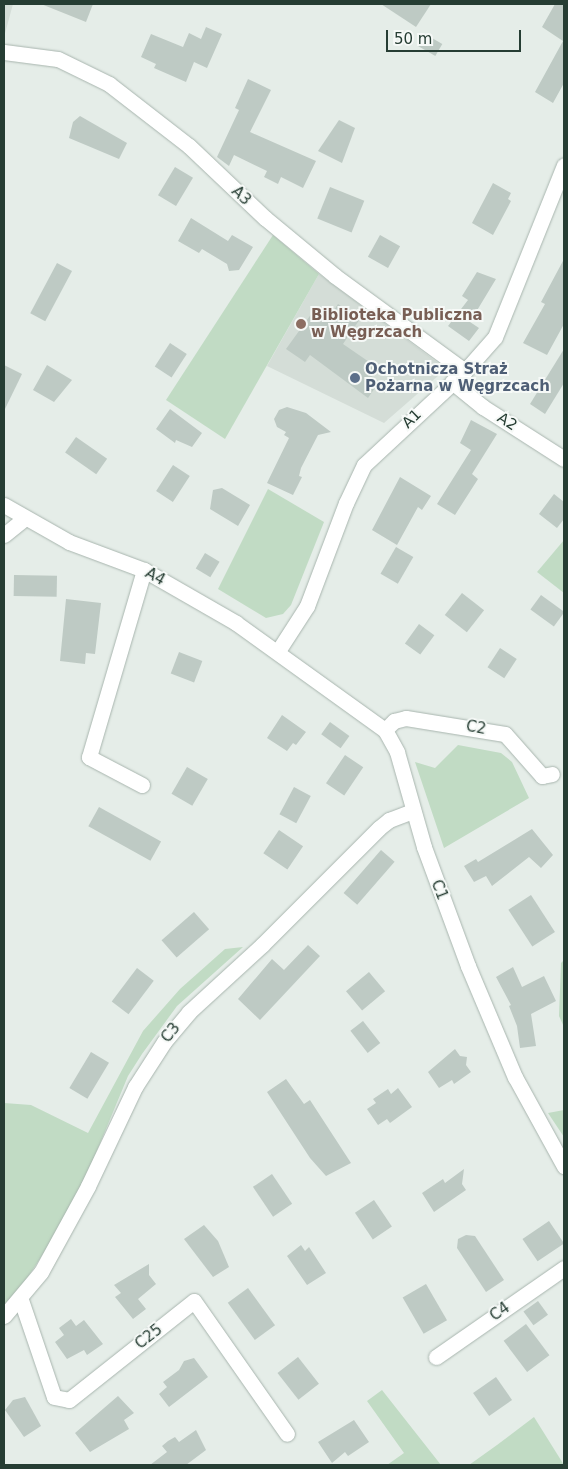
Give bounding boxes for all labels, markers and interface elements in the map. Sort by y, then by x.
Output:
scale bar [388,20,523,52]
text: 50 m [394,30,432,48]
street label: A3 [228,183,254,209]
place label: Biblioteka Publiczna w Węgrzcach [311,306,483,341]
marker: Biblioteka Publiczna w Węgrzcach [295,318,307,330]
place label: Ochotnicza Straż Pożarna w Węgrzcach [365,360,550,395]
marker: Ochotnicza Straż Pożarna w Węgrzcach [349,372,361,384]
street label: A1 [399,406,425,432]
street label: A2 [494,409,520,435]
street label: A4 [142,564,168,590]
street label: C2 [465,717,487,739]
street label: C1 [427,877,451,903]
street label: C3 [158,1020,184,1046]
street label: C4 [487,1299,513,1325]
street label: C25 [132,1321,166,1353]

